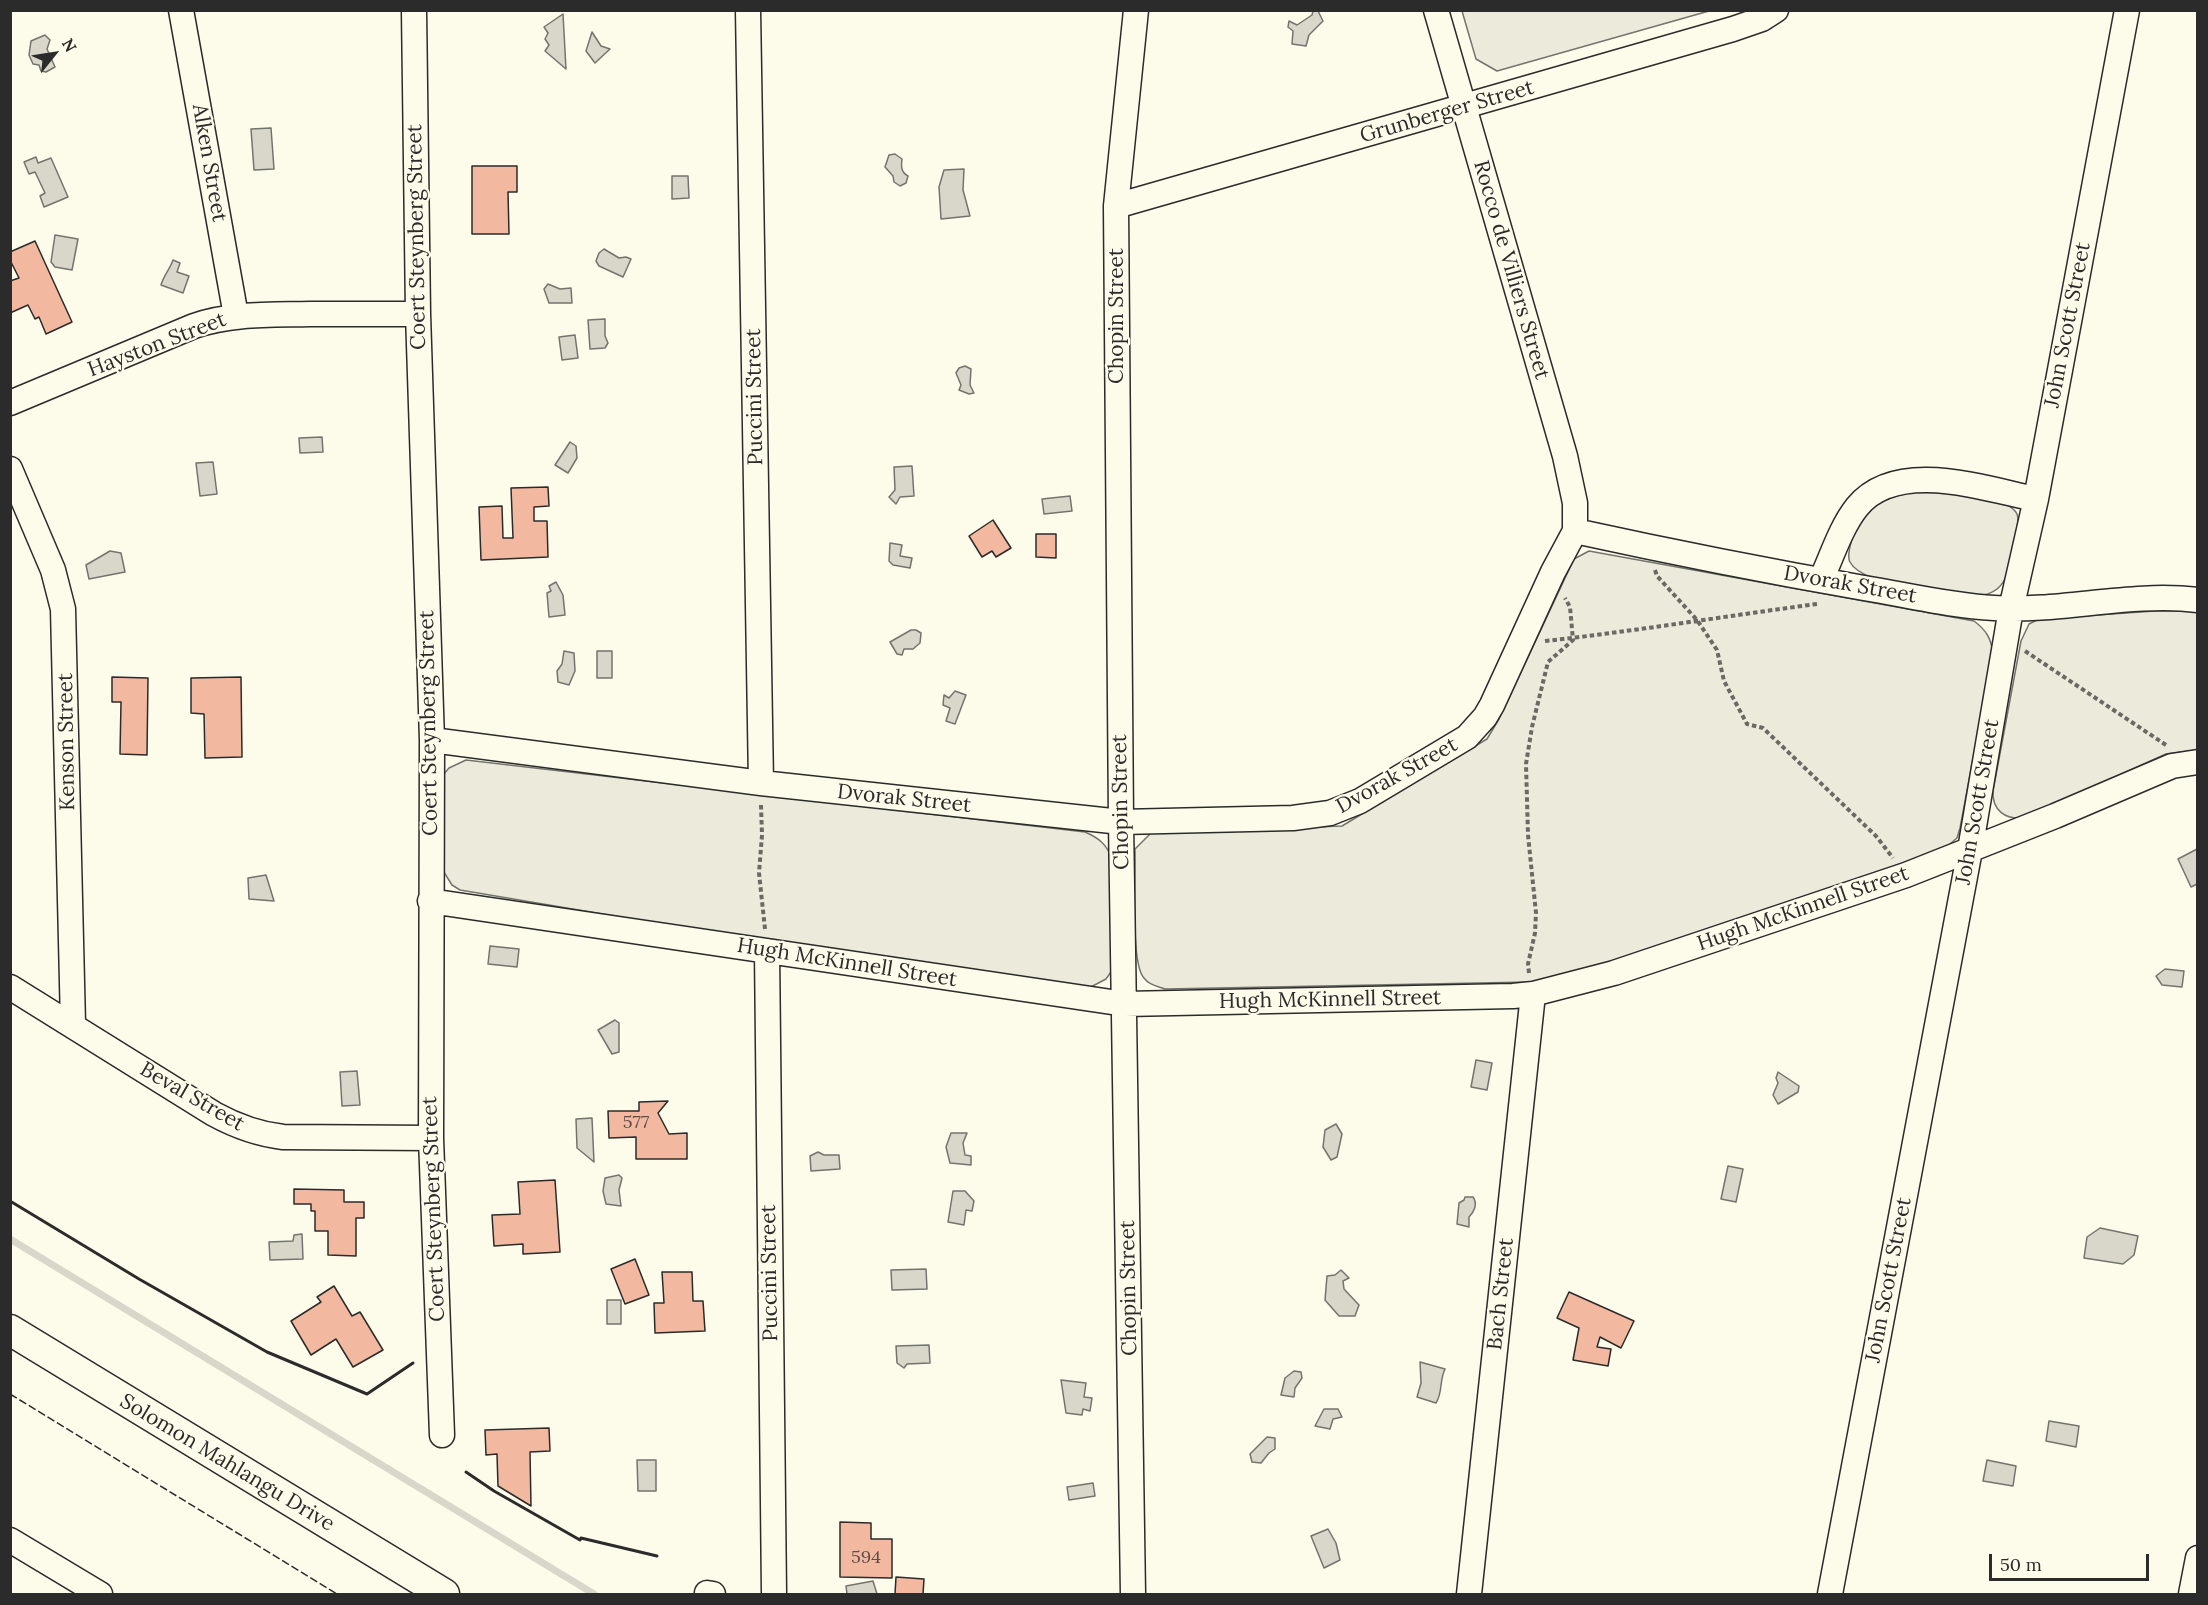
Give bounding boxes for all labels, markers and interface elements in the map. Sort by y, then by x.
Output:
north arrow [24,24,84,84]
text: N [58,35,81,55]
street label: Grunberger Street [1357,75,1537,149]
street label: Alken Street [186,102,232,224]
street label: Coert Steynberg Street [402,124,432,350]
street label: Rocco de Villiers Street [1468,158,1554,382]
street label: John Scott Street [2040,240,2096,410]
street label: Chopin Street [1104,248,1130,384]
street label: Hayston Street [84,307,230,383]
street label: Puccini Street [741,328,769,466]
street label: Dvorak Street [1782,561,1918,609]
street label: Coert Steynberg Street [414,610,444,836]
street label: Kenson Street [53,673,81,811]
street label: John Scott Street [1951,717,2005,887]
street label: Dvorak Street [1332,732,1462,820]
street label: Chopin Street [1107,734,1135,870]
street label: Dvorak Street [836,779,972,819]
street label: Hugh McKinnell Street [1694,861,1912,957]
street label: Hugh McKinnell Street [735,933,959,993]
street label: Hugh McKinnell Street [1219,985,1441,1015]
street label: Beval Street [135,1057,249,1137]
street label: Coert Steynberg Street [417,1096,451,1322]
house number: 577 [623,1112,649,1134]
street label: John Scott Street [1861,1195,1917,1365]
street label: Puccini Street [756,1204,784,1342]
street label: Chopin Street [1115,1220,1143,1356]
street label: Bach Street [1483,1237,1519,1351]
street label: Solomon Mahlangu Drive [115,1389,339,1537]
scale bar [1992,1542,2152,1580]
house number: 594 [851,1547,881,1569]
text: 50 m [2000,1553,2042,1576]

